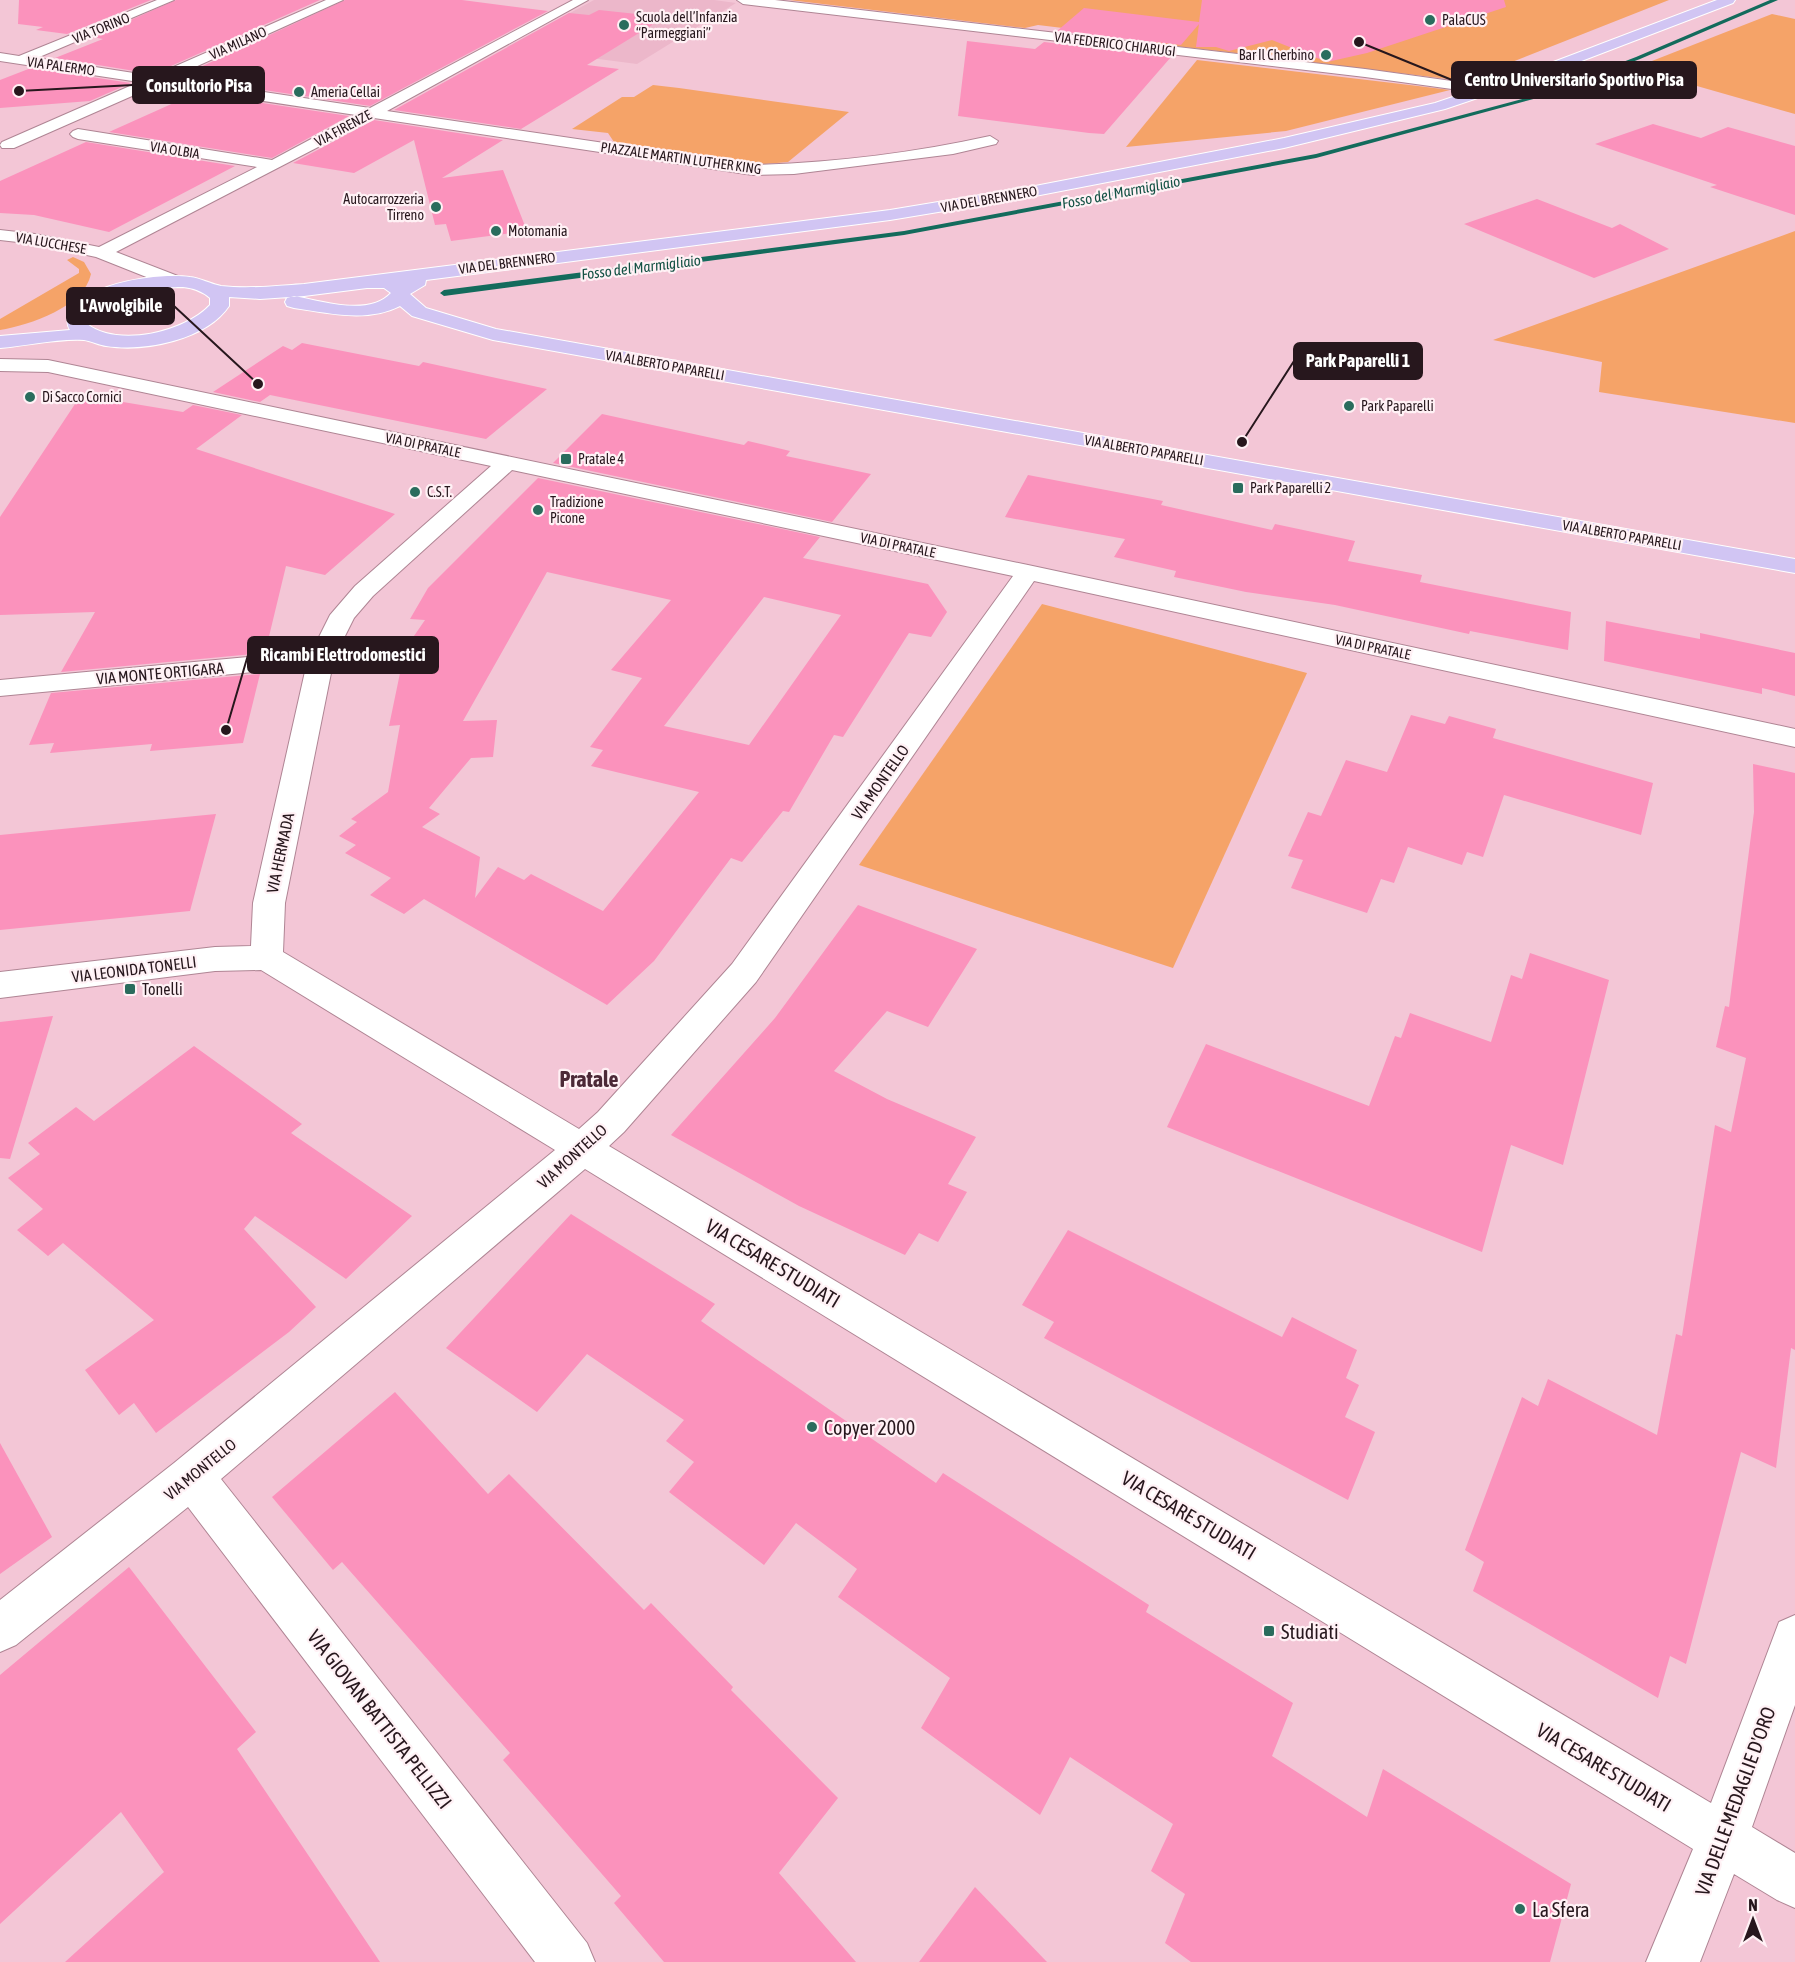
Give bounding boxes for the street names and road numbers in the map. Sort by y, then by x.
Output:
street label: VIA TORINO [70,9,132,47]
street label: VIA MILANO [207,23,269,63]
street label: VIA FEDERICO CHIARUGI [1053,29,1177,59]
street label: VIA PALERMO [26,53,96,79]
street label: VIA FIRENZE [312,106,374,150]
street label: VIA OLBIA [149,138,201,162]
street label: PIAZZALE MARTIN LUTHER KING [600,139,762,177]
street label: VIA DEL BRENNERO [940,183,1038,215]
street label: VIA LUCCHESE [15,229,87,257]
street label: VIA DEL BRENNERO [458,249,556,277]
street label: VIA ALBERTO PAPARELLI [604,347,726,383]
street label: VIA DI PRATALE [384,429,462,461]
street label: VIA ALBERTO PAPARELLI [1083,432,1205,468]
street label: VIA ALBERTO PAPARELLI [1561,517,1683,553]
street label: VIA DI PRATALE [859,529,937,561]
street label: VIA DI PRATALE [1334,631,1412,663]
street label: VIA MONTE ORTIGARA [95,658,225,688]
street label: VIA MONTELLO [848,741,912,823]
street label: VIA HERMADA [263,811,297,895]
street label: VIA LEONIDA TONELLI [71,952,197,986]
street label: VIA MONTELLO [534,1120,610,1192]
street label: VIA CESARE STUDIATI [702,1214,844,1312]
street label: VIA MONTELLO [161,1435,239,1503]
street label: VIA CESARE STUDIATI [1118,1466,1260,1564]
street label: VIA GIOVAN BATTISTA PELLIZZI [303,1625,457,1813]
street label: VIA DELLE MEDAGLIE D'ORO [1690,1703,1780,1899]
street label: VIA CESARE STUDIATI [1533,1718,1675,1816]

